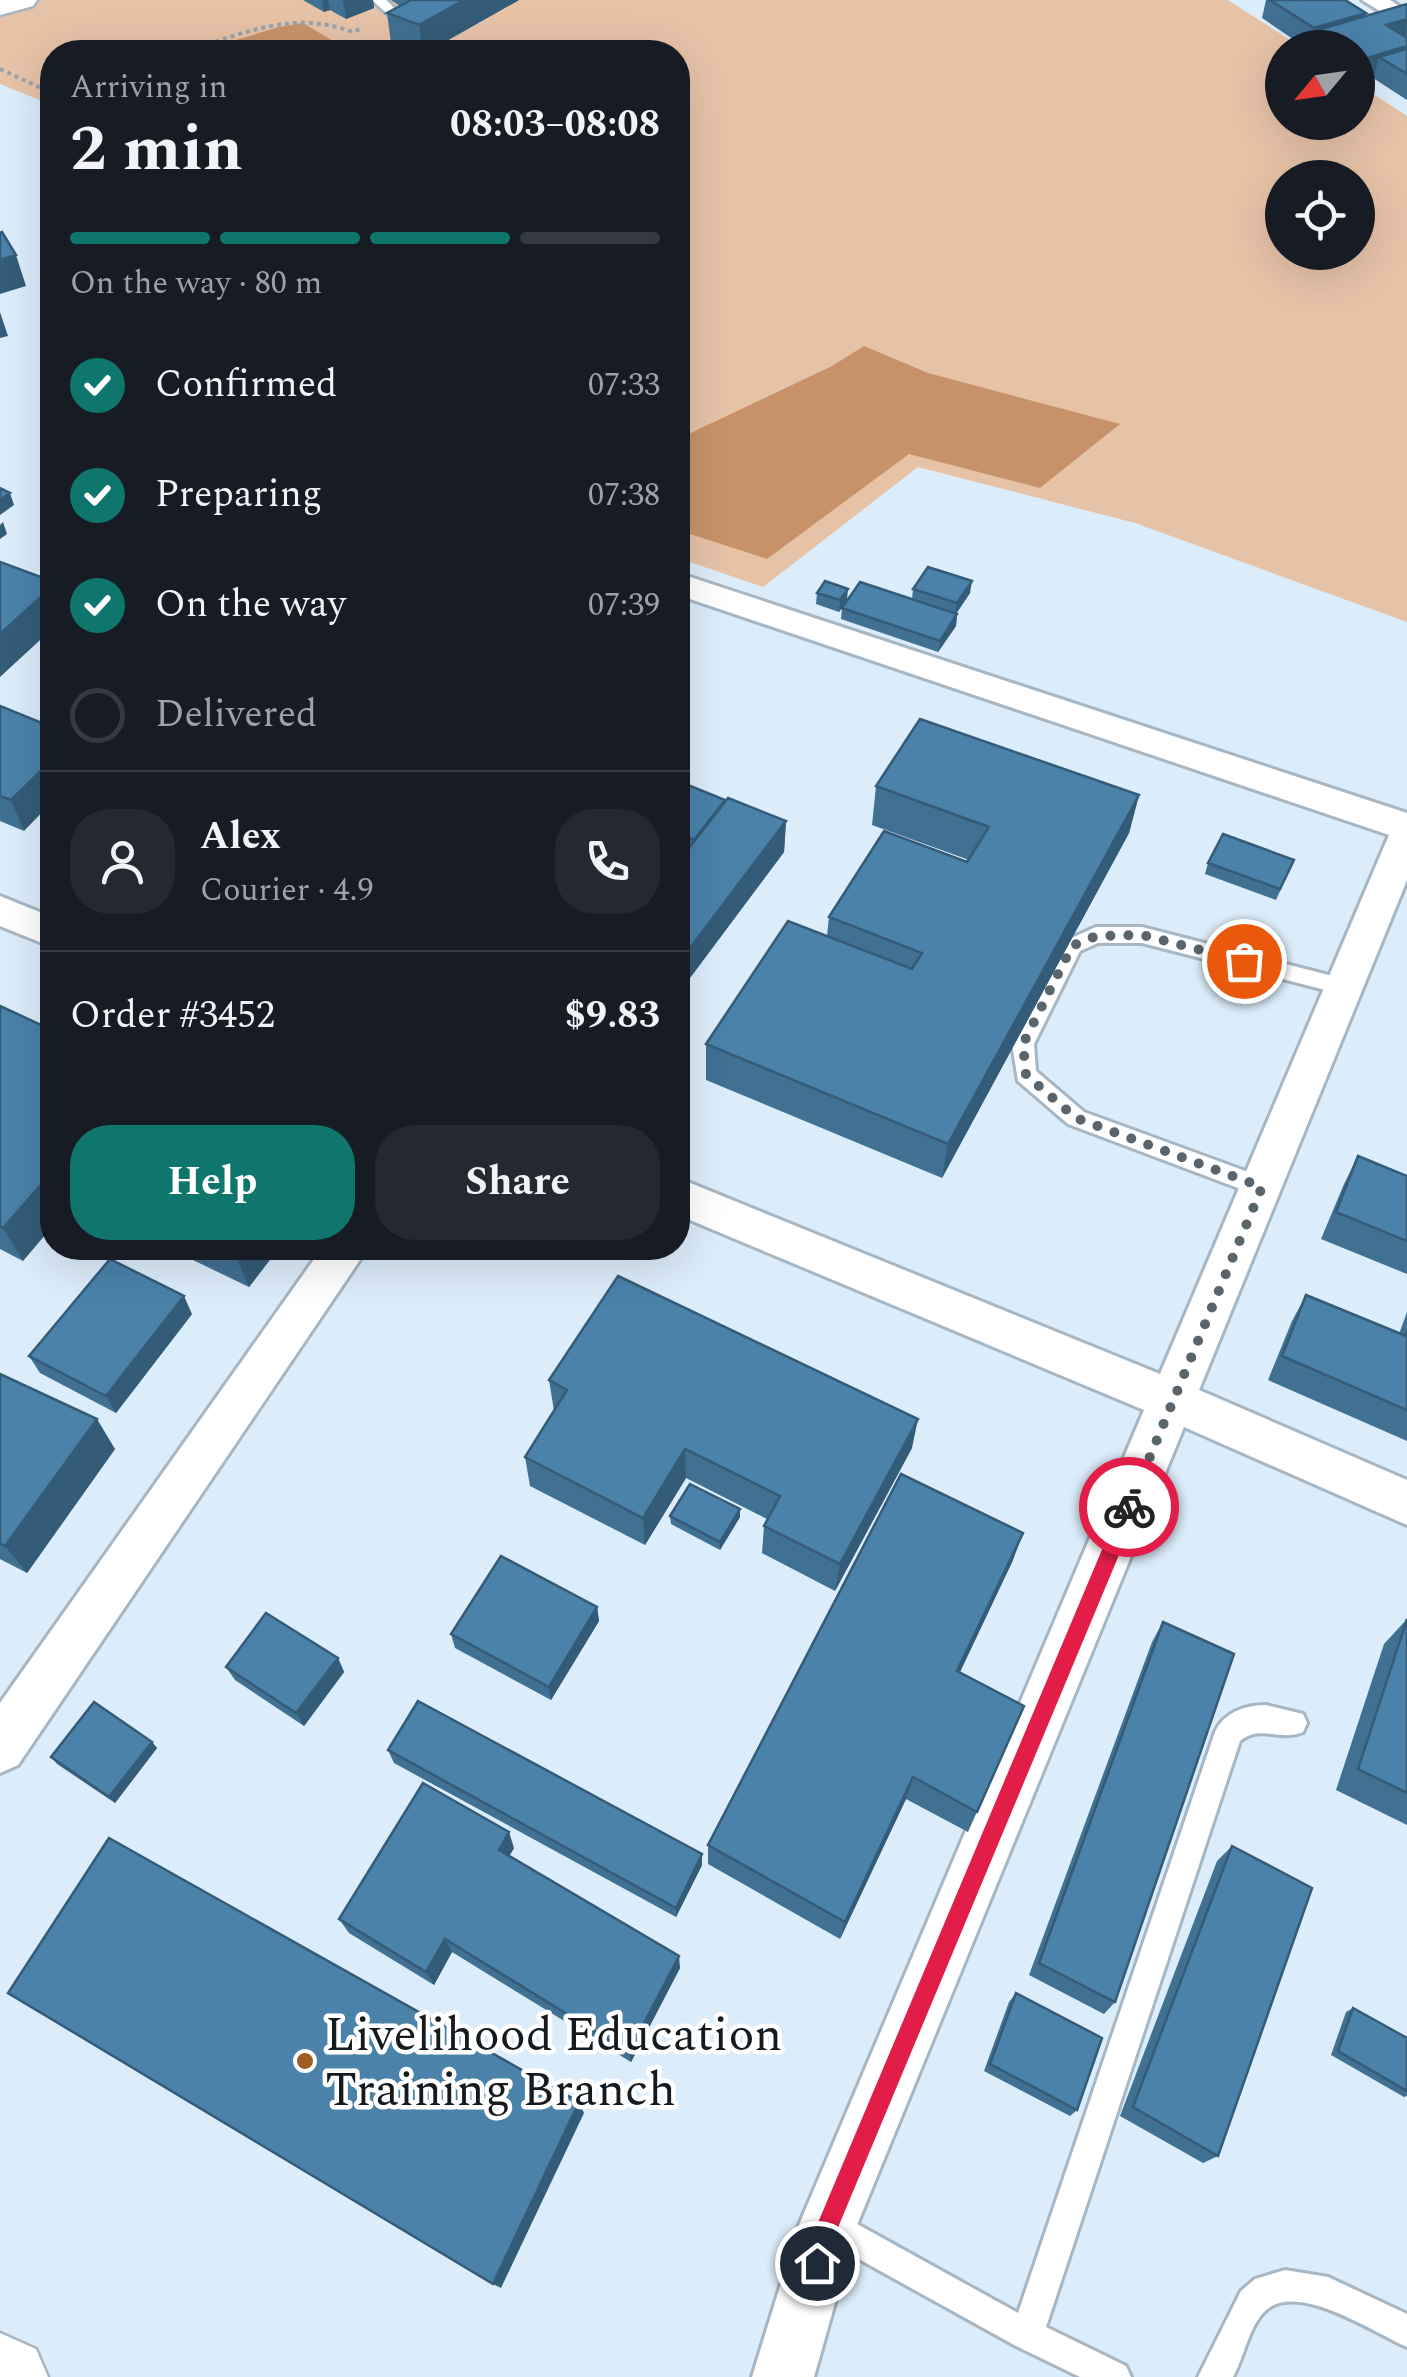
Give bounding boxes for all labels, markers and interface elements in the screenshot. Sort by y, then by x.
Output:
north arrow [1265,30,1375,140]
map controls [1265,30,1375,270]
text: Arriving in [70,63,227,112]
text: 08:03–08:08 [450,96,660,154]
text: 2 min [70,100,243,199]
button: locate [1265,160,1375,270]
text: On the way · 80 m [70,259,322,308]
text: Confirmed [155,356,337,414]
icon: check [70,358,125,413]
text: 07:33 [588,361,660,410]
text: Preparing [155,466,322,524]
icon: check [70,468,125,523]
text: 07:38 [588,471,660,520]
text: On the way [155,576,346,634]
icon: check [70,578,125,633]
text: 07:39 [588,581,660,630]
text: Delivered [155,686,317,744]
text: Alex [200,808,281,866]
button: person [70,809,175,914]
button: phone [555,809,660,914]
text: Courier · 4.9 [200,866,373,915]
pin [1202,919,1287,1004]
icon: bag [1217,934,1272,989]
text: Order #3452 [70,987,275,1045]
text: $9.83 [565,987,660,1045]
button: Help [70,1125,355,1240]
button: Share [375,1125,660,1240]
courier [1079,1457,1179,1557]
icon: bike [1102,1480,1157,1535]
place label: Livelihood Education Training Branch [325,1999,782,2127]
marker: Livelihood Education Training Branch [294,2050,316,2072]
pin [775,2221,860,2306]
icon: home [790,2236,845,2291]

